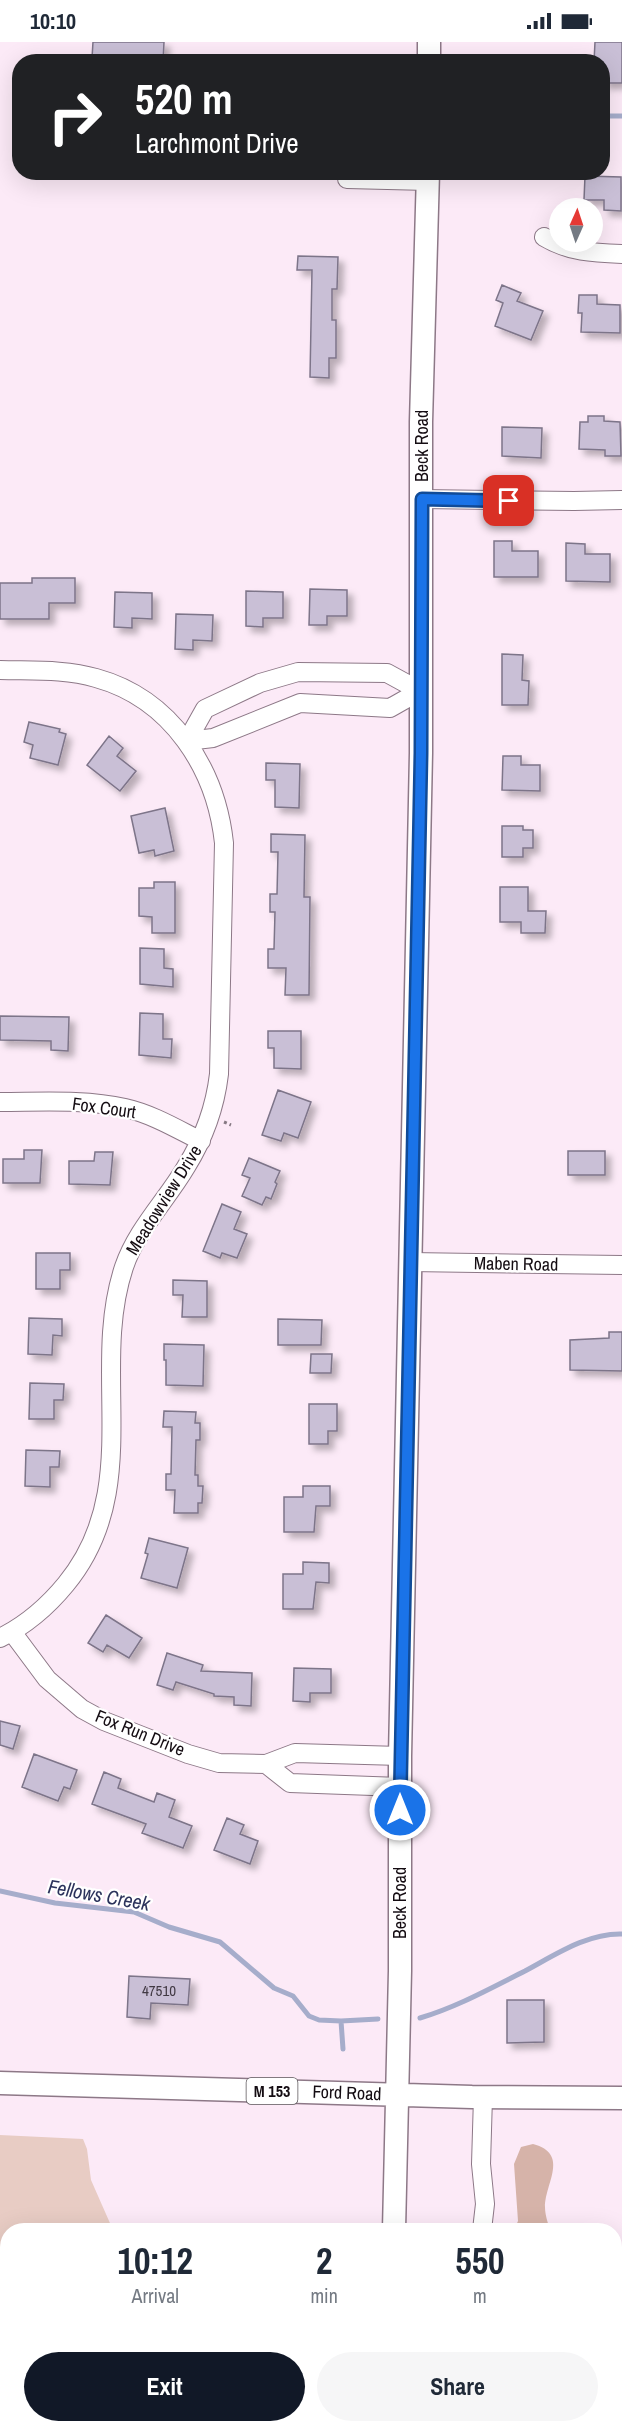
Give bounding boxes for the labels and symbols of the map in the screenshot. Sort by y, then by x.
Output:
north arrow [549,198,603,252]
street label: Beck Road [409,410,434,482]
pin [483,475,534,526]
street label: Fox Court [71,1091,138,1124]
street label: Meadowview Drive [120,1140,207,1260]
street label: Maben Road [474,1250,558,1277]
street label: Fox Run Drive [92,1703,189,1762]
position arrow [368,1778,432,1842]
street label: Beck Road [387,1867,412,1939]
water label: Fellows Creek [46,1872,153,1917]
house number: 47510 [142,1980,176,2001]
road number: M 153 [246,2078,298,2104]
street label: Ford Road [312,2079,382,2106]

